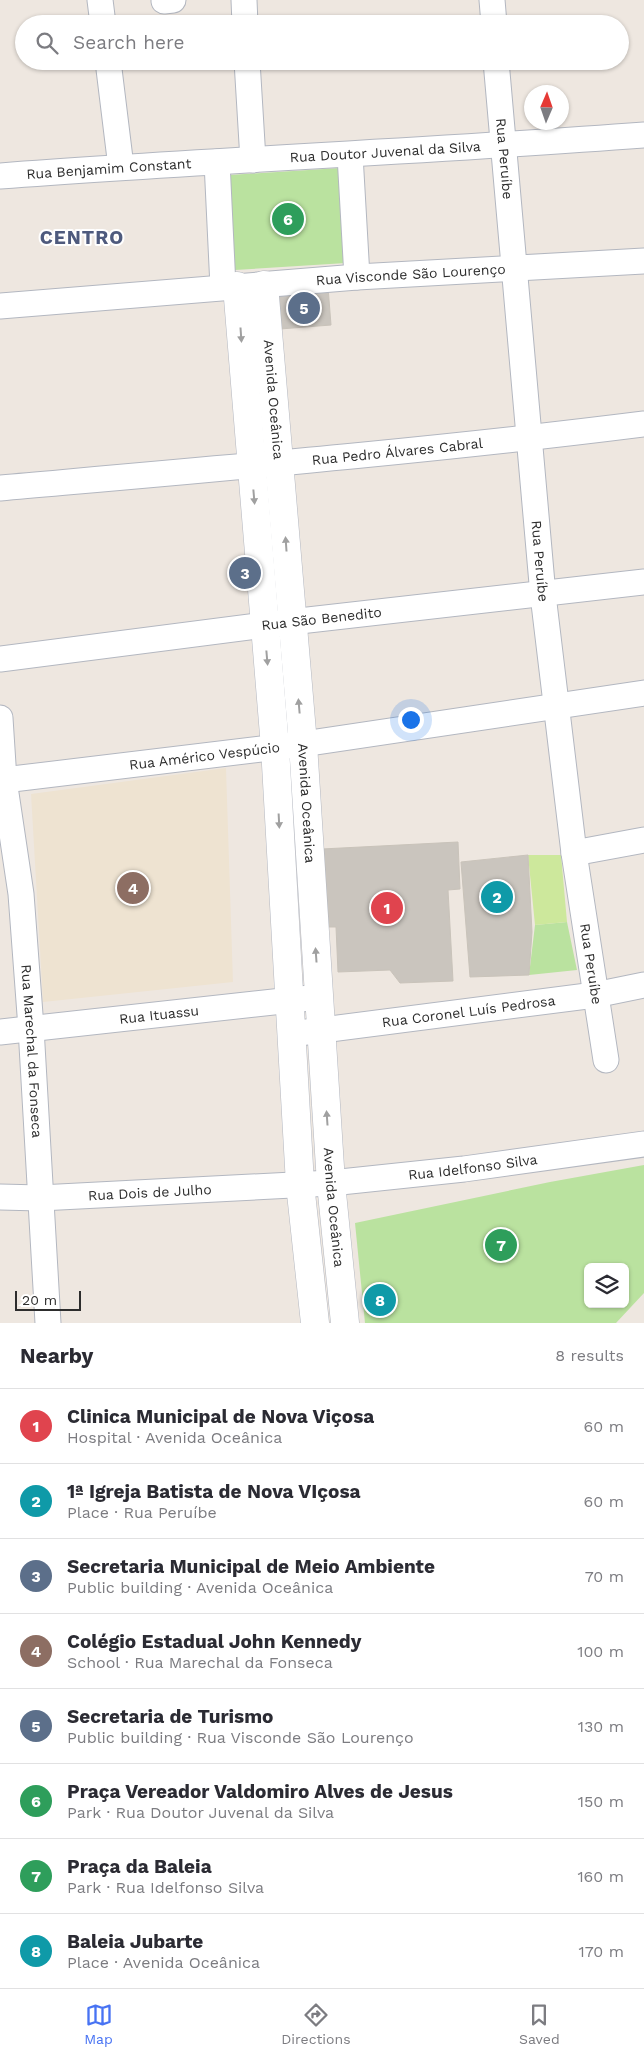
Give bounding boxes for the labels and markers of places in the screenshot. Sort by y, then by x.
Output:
pin: 6 [272,200,304,238]
pin: 5 [288,289,320,327]
pin: 3 [229,554,261,592]
pin: 4 [117,869,149,907]
pin: 2 [481,878,513,916]
pin: 1 [371,889,403,927]
pin: 7 [485,1226,517,1264]
pin: 8 [364,1281,396,1319]

